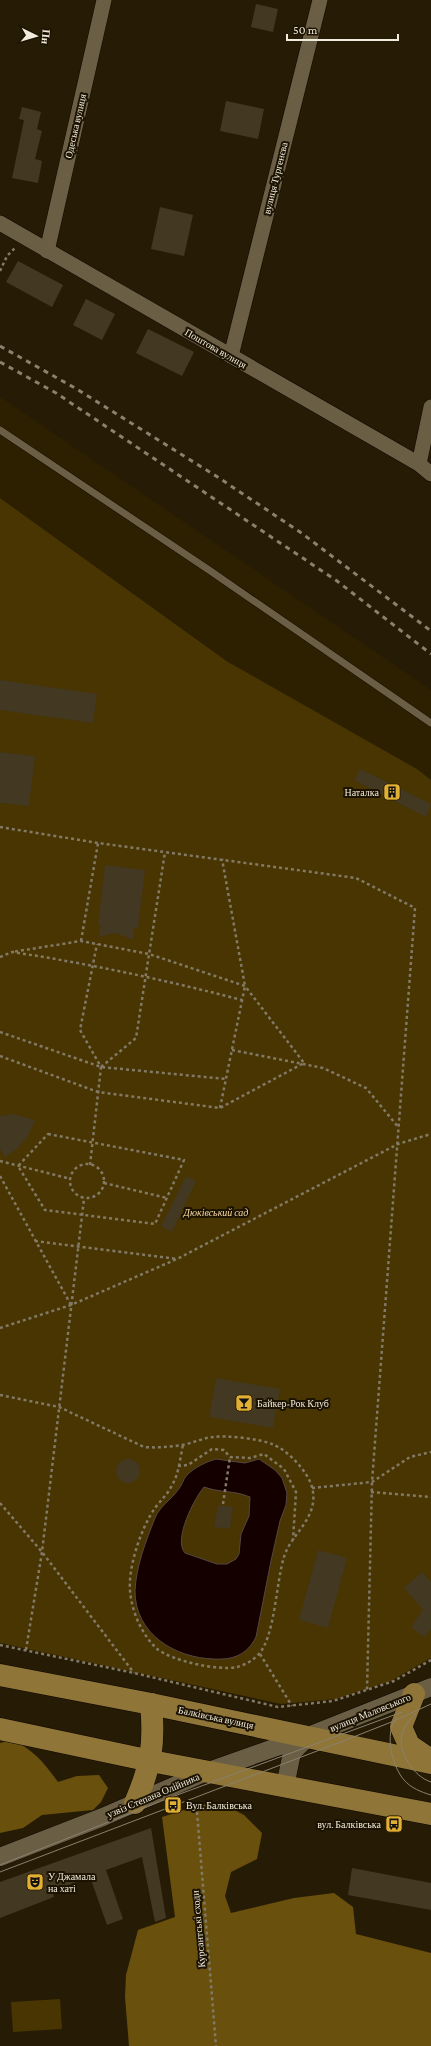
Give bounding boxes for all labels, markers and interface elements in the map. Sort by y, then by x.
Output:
north arrow [16,16,56,56]
scale bar [287,16,398,42]
text: 50 m [293,23,318,37]
text: Пн [39,29,53,45]
street label: Одеська вулиця [63,92,88,160]
street label: вулиця Тургенєва [261,140,290,215]
street label: Поштова вулиця [183,326,249,371]
building icon: Наталка [382,782,402,802]
place label: Наталка [344,787,380,798]
park label: Дюківський сад [183,1207,248,1218]
bar icon: Байкер-Рок Клуб [234,1393,254,1413]
place label: Байкер-Рок Клуб [257,1398,329,1409]
street label: вулиця Маловського [328,1691,412,1734]
street label: Балківська вулиця [177,1704,255,1731]
street label: узвіз Степана Олійника [105,1771,202,1820]
bus stop icon: Вул. Балківська [163,1795,183,1815]
place label: Вул. Балківська [186,1800,253,1811]
bus stop icon: вул. Балківська [384,1814,404,1834]
place label: вул. Балківська [317,1819,382,1830]
place label: У Джамала на хаті [48,1871,96,1894]
theatre icon: У Джамала на хаті [25,1872,45,1892]
street label: Курсантські сходи [190,1889,207,1968]

